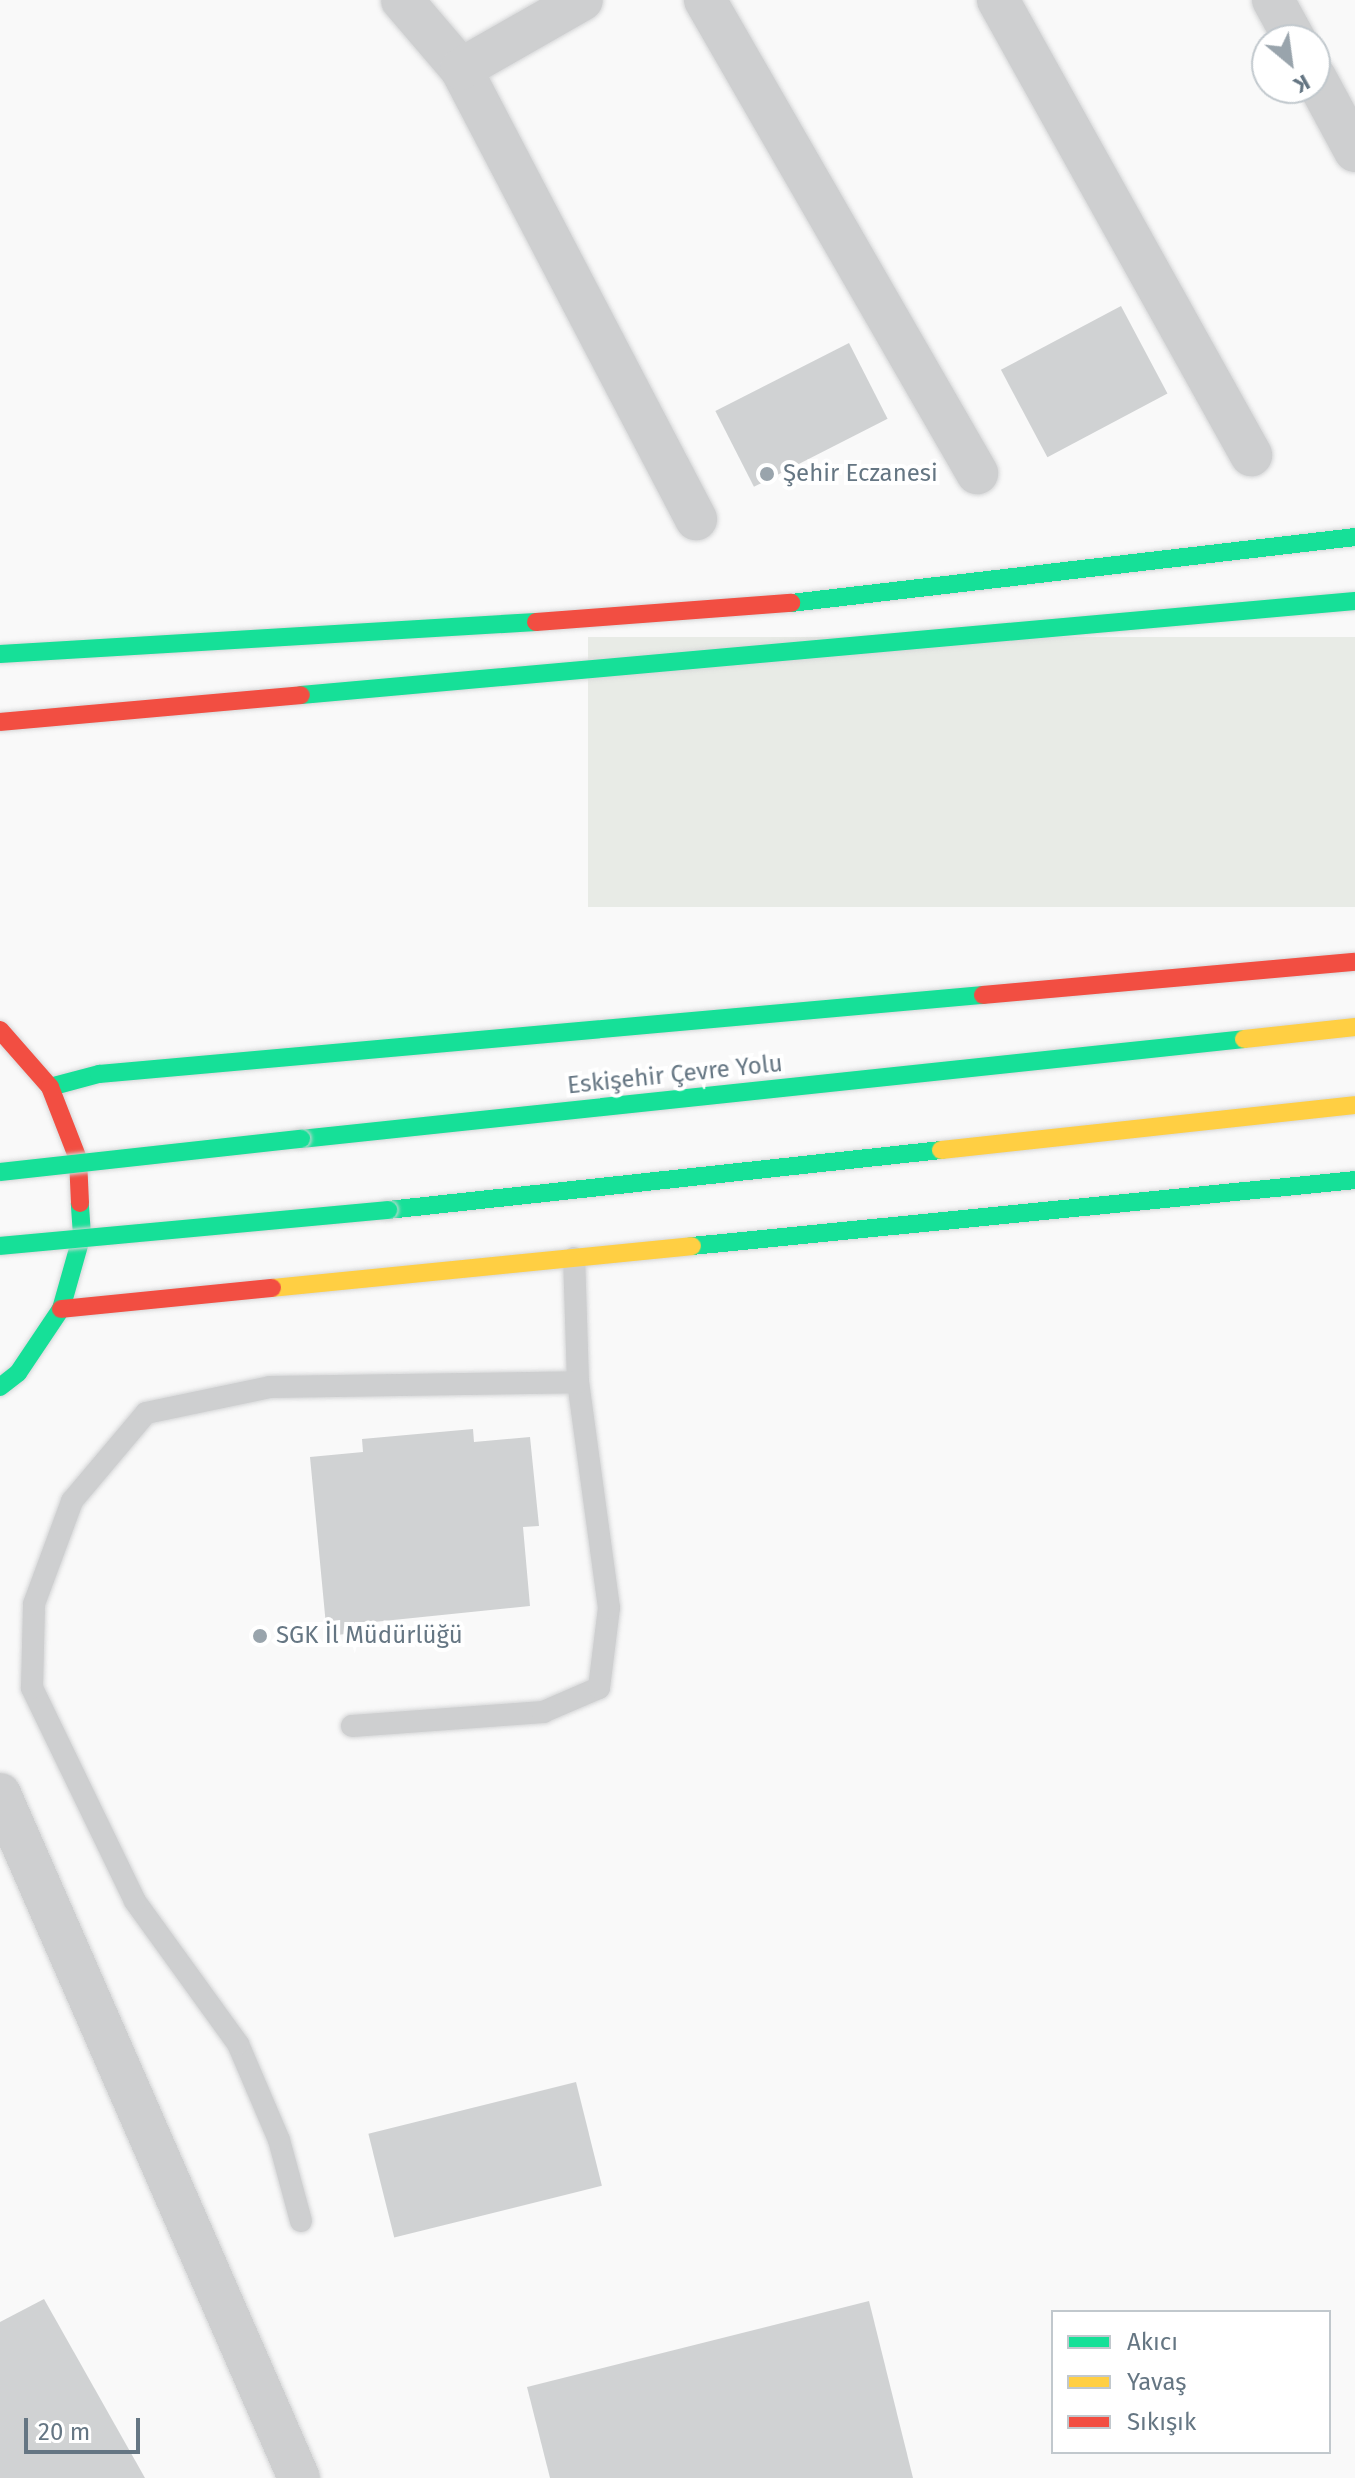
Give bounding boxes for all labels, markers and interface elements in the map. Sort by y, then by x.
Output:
north arrow [1251,24,1331,104]
text: K [1289,68,1315,99]
place label: Şehir Eczanesi [783,460,938,488]
marker: Şehir Eczanesi [758,465,776,483]
street label: Eskişehir Çevre Yolu [566,1049,784,1101]
place label: SGK İl Müdürlüğü [276,1622,463,1650]
marker: SGK İl Müdürlüğü [251,1627,269,1645]
legend [1051,2310,1331,2454]
text: Akıcı [1127,2328,1178,2356]
text: Yavaş [1127,2368,1186,2396]
scale bar [28,2402,144,2452]
text: Sıkışık [1127,2408,1196,2436]
text: 20 m [38,2418,90,2446]

